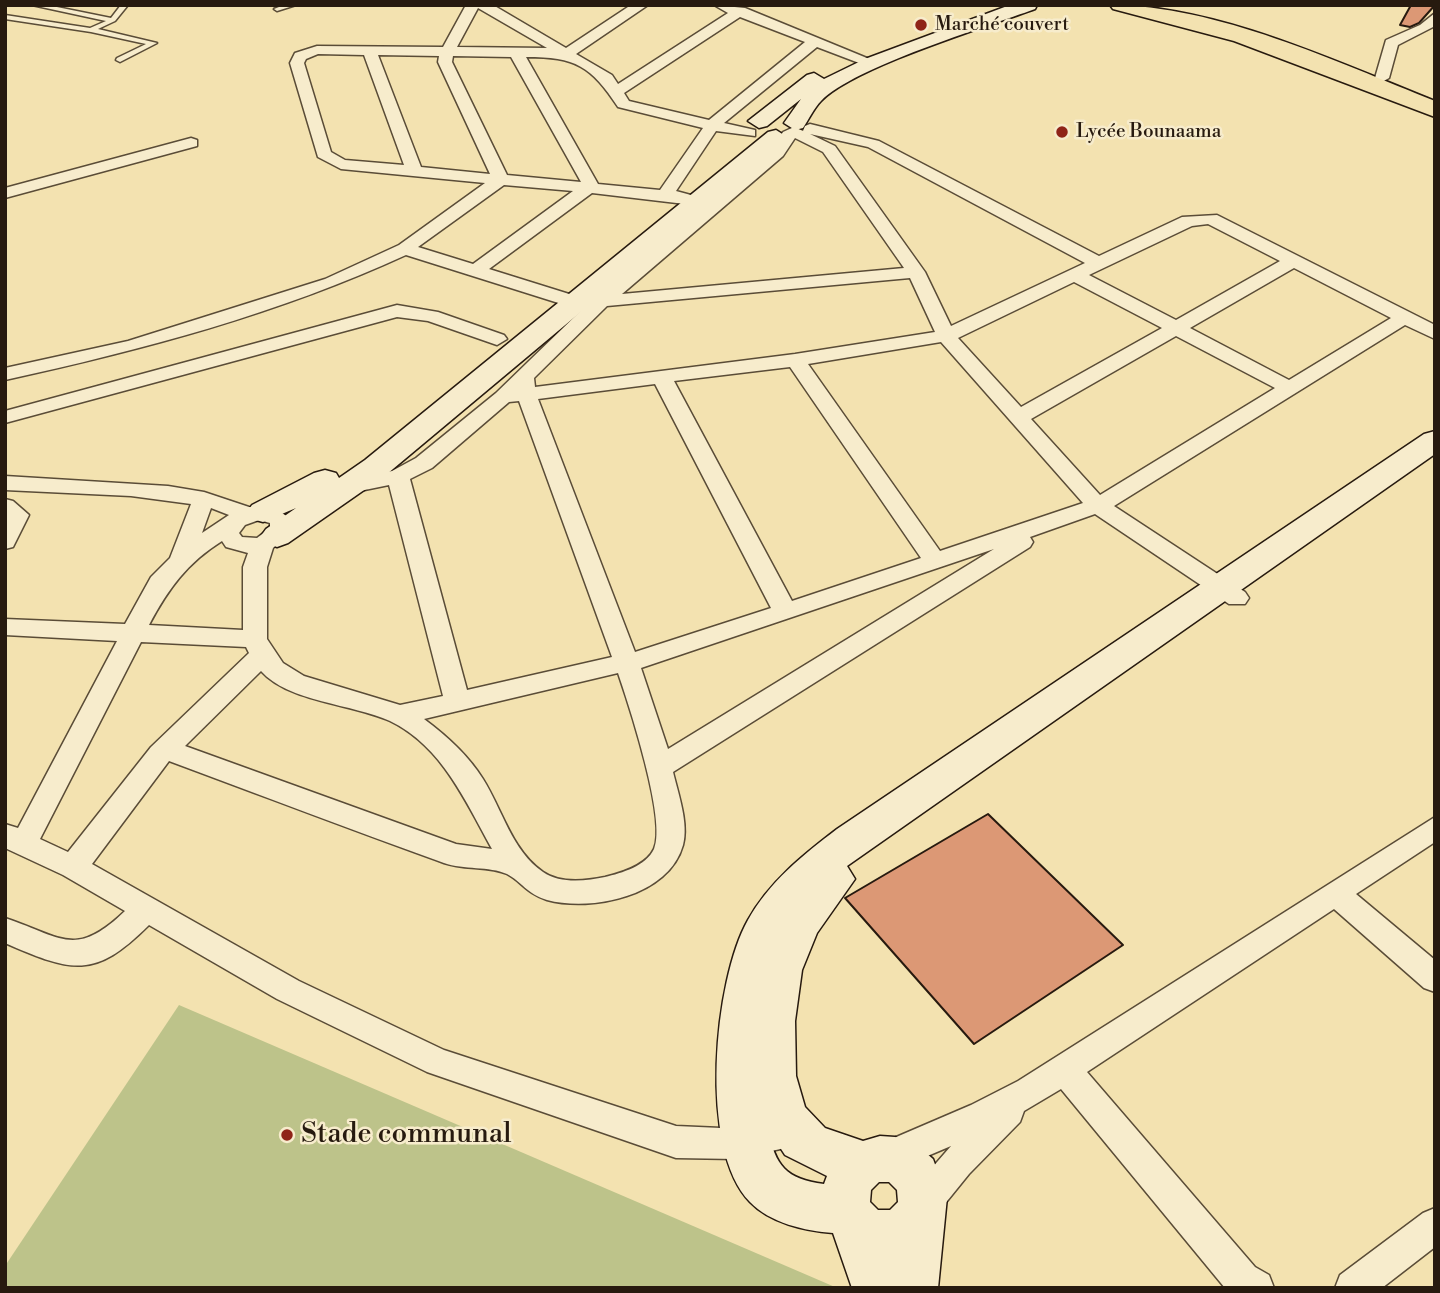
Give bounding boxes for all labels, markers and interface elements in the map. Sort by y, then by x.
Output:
place label: Marché couvert [935,14,1069,36]
marker: Marché couvert [913,17,929,33]
place label: Lycée Bounaama [1076,121,1221,143]
marker: Lycée Bounaama [1054,124,1070,140]
place label: Stade communal [301,1118,511,1152]
marker: Stade communal [279,1127,295,1143]

